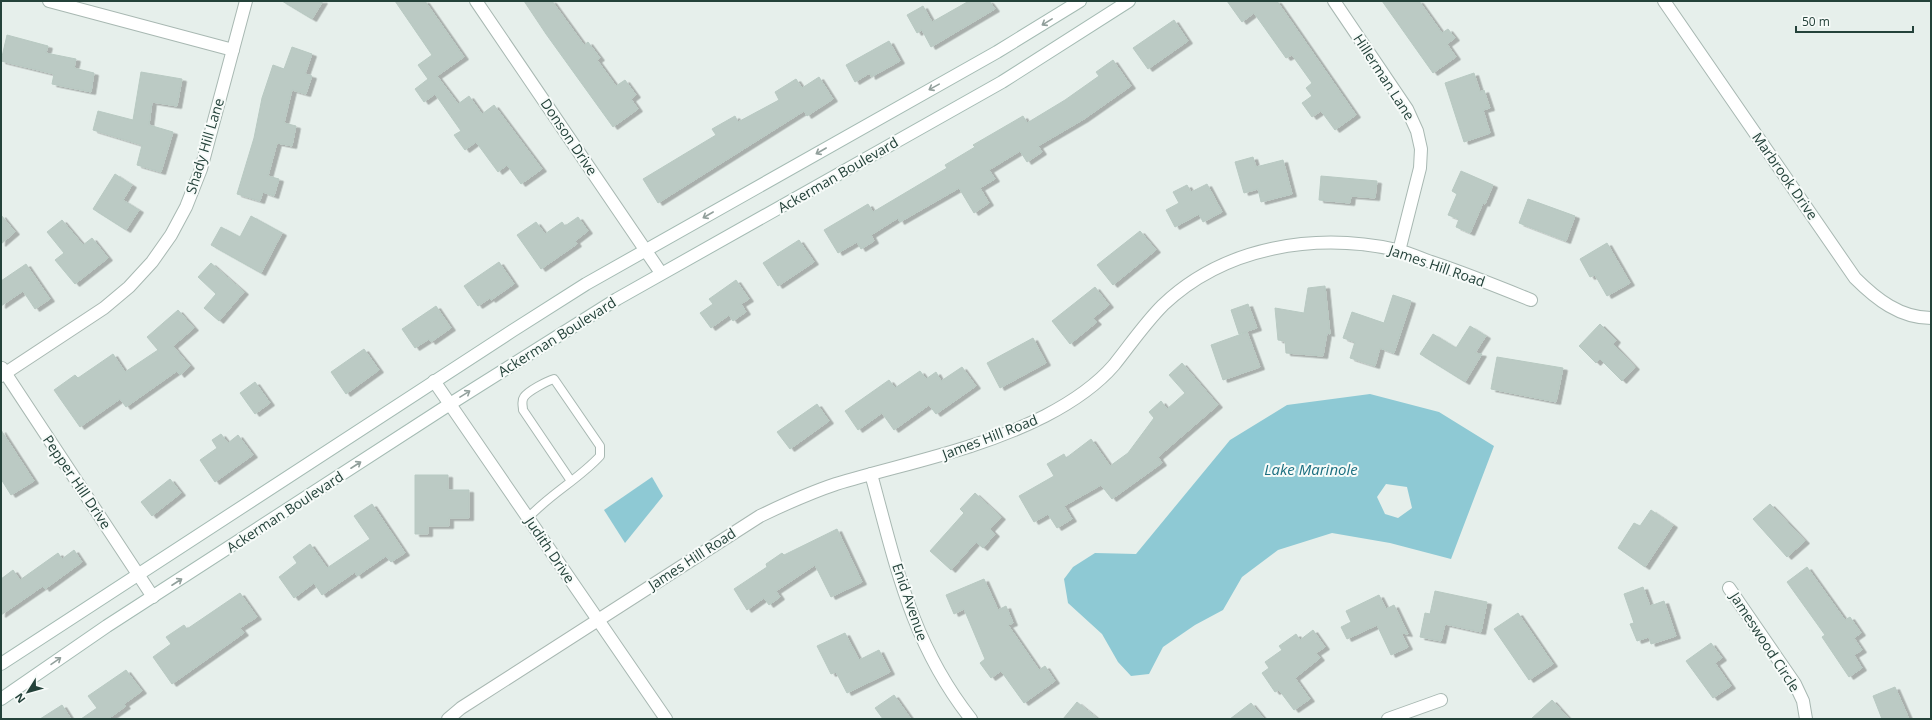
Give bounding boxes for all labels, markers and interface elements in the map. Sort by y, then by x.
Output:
scale bar [1796,8,1913,34]
text: 50 m [1802,13,1830,30]
one-way arrow [1041,19,1053,27]
street label: Hillerman Lane [1349,30,1419,124]
one-way arrow [928,83,940,91]
street label: Shady Hill Lane [181,95,228,196]
street label: Donson Drive [537,95,602,179]
street label: Marbrook Drive [1748,128,1823,223]
street label: Ackerman Boulevard [774,132,901,217]
one-way arrow [815,147,827,155]
one-way arrow [702,211,714,219]
street label: James Hill Road [1385,240,1488,291]
street label: Ackerman Boulevard [494,292,619,381]
one-way arrow [459,390,471,398]
street label: James Hill Road [938,410,1040,464]
street label: Pepper Hill Drive [39,431,116,533]
water label: Lake Marinole [1264,459,1358,479]
one-way arrow [350,461,361,469]
street label: Ackerman Boulevard [223,467,347,557]
street label: Judith Drive [520,511,580,587]
street label: James Hill Road [643,523,739,595]
street label: Enid Avenue [888,561,933,643]
one-way arrow [171,578,182,586]
street label: Jameswood Circle [1725,587,1805,695]
one-way arrow [50,657,61,665]
north arrow [8,672,48,712]
text: N [11,690,28,706]

